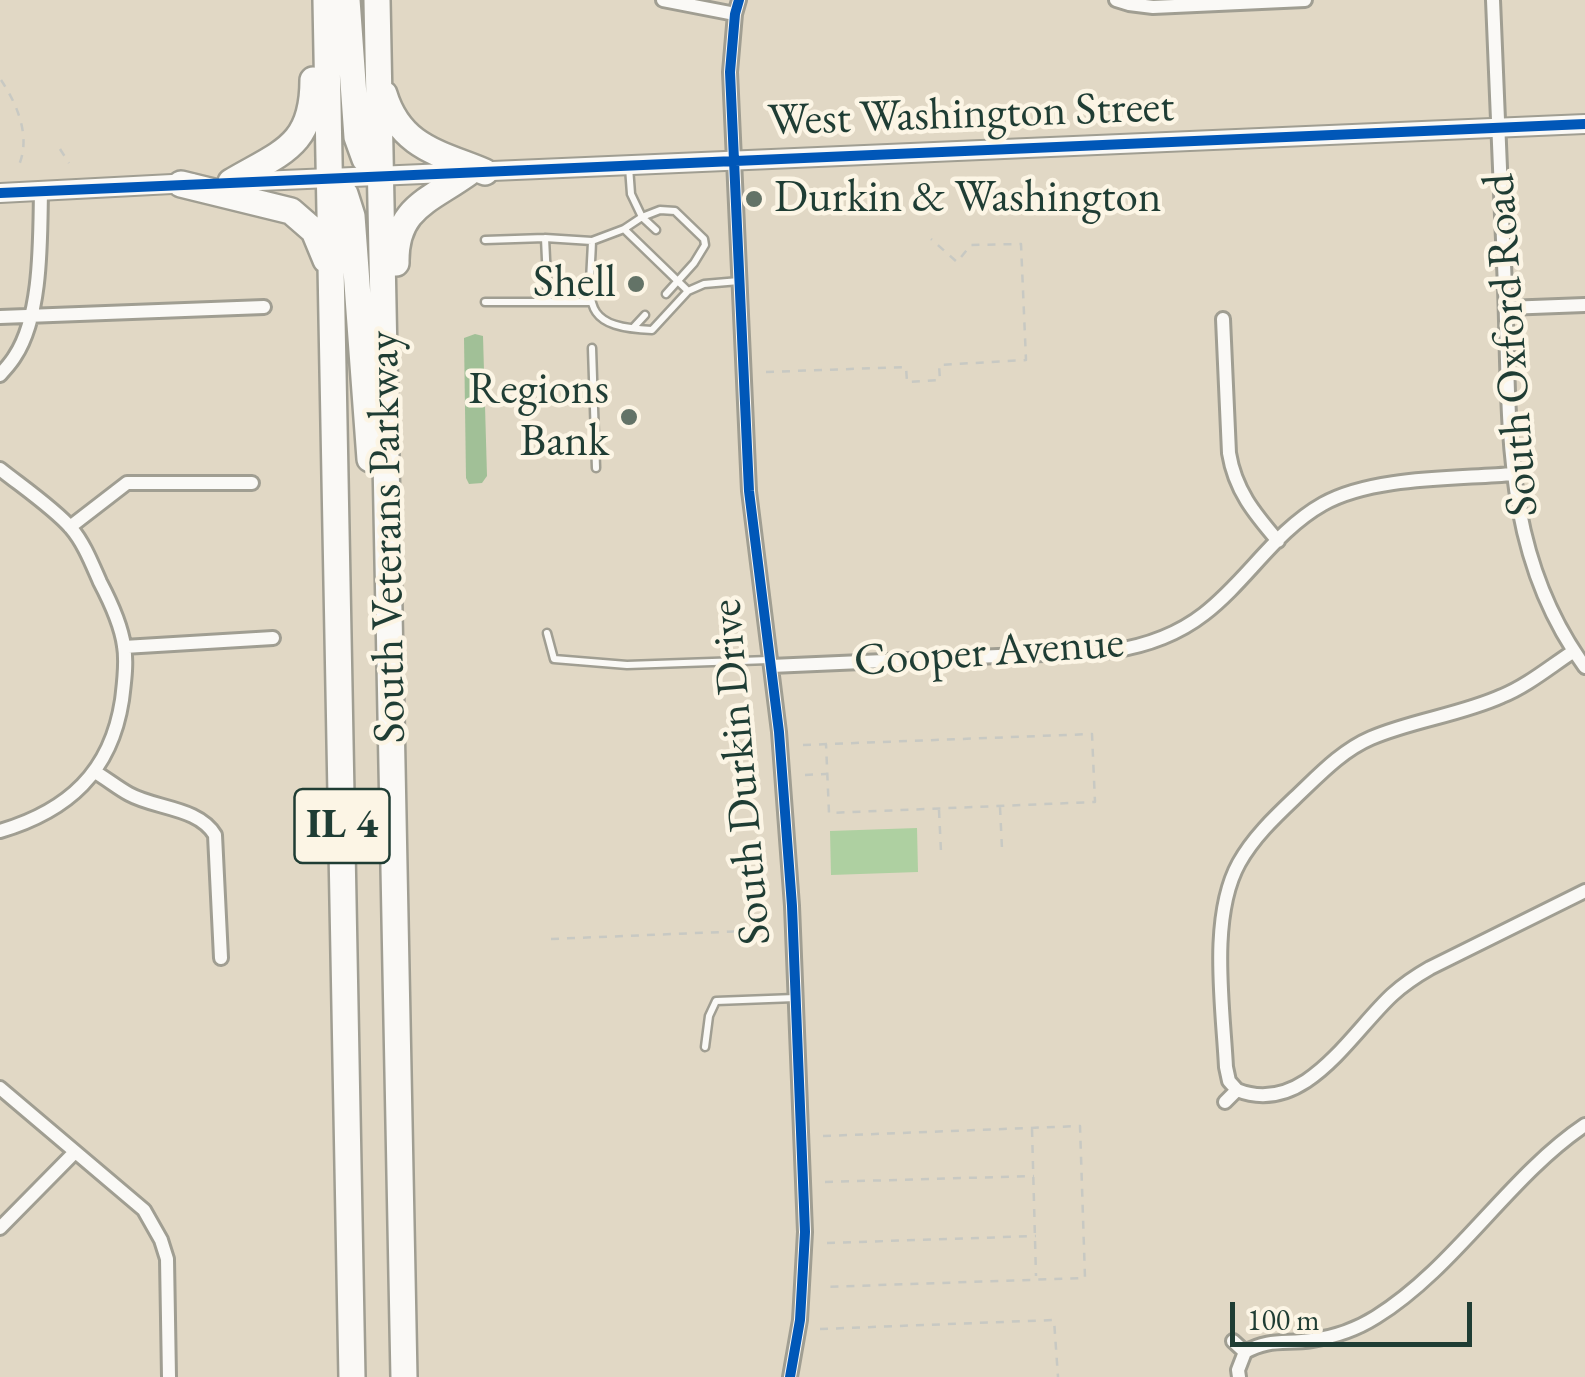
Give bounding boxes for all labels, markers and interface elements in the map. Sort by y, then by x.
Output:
street label: West Washington Street [767,81,1175,149]
place label: Durkin & Washington [774,172,1161,226]
street label: South Oxford Road [1473,172,1551,518]
marker: Durkin & Washington [743,188,765,210]
place label: Shell [533,257,616,311]
marker: Shell [625,273,647,295]
street label: South Veterans Parkway [357,330,419,744]
place label: Regions Bank [468,364,609,470]
marker: Regions Bank [618,406,640,428]
street label: South Durkin Drive [700,597,784,947]
street label: Cooper Avenue [852,617,1126,689]
road number: IL 4 [294,789,390,863]
scale bar [1235,1282,1478,1344]
text: 100 m [1247,1300,1320,1339]

